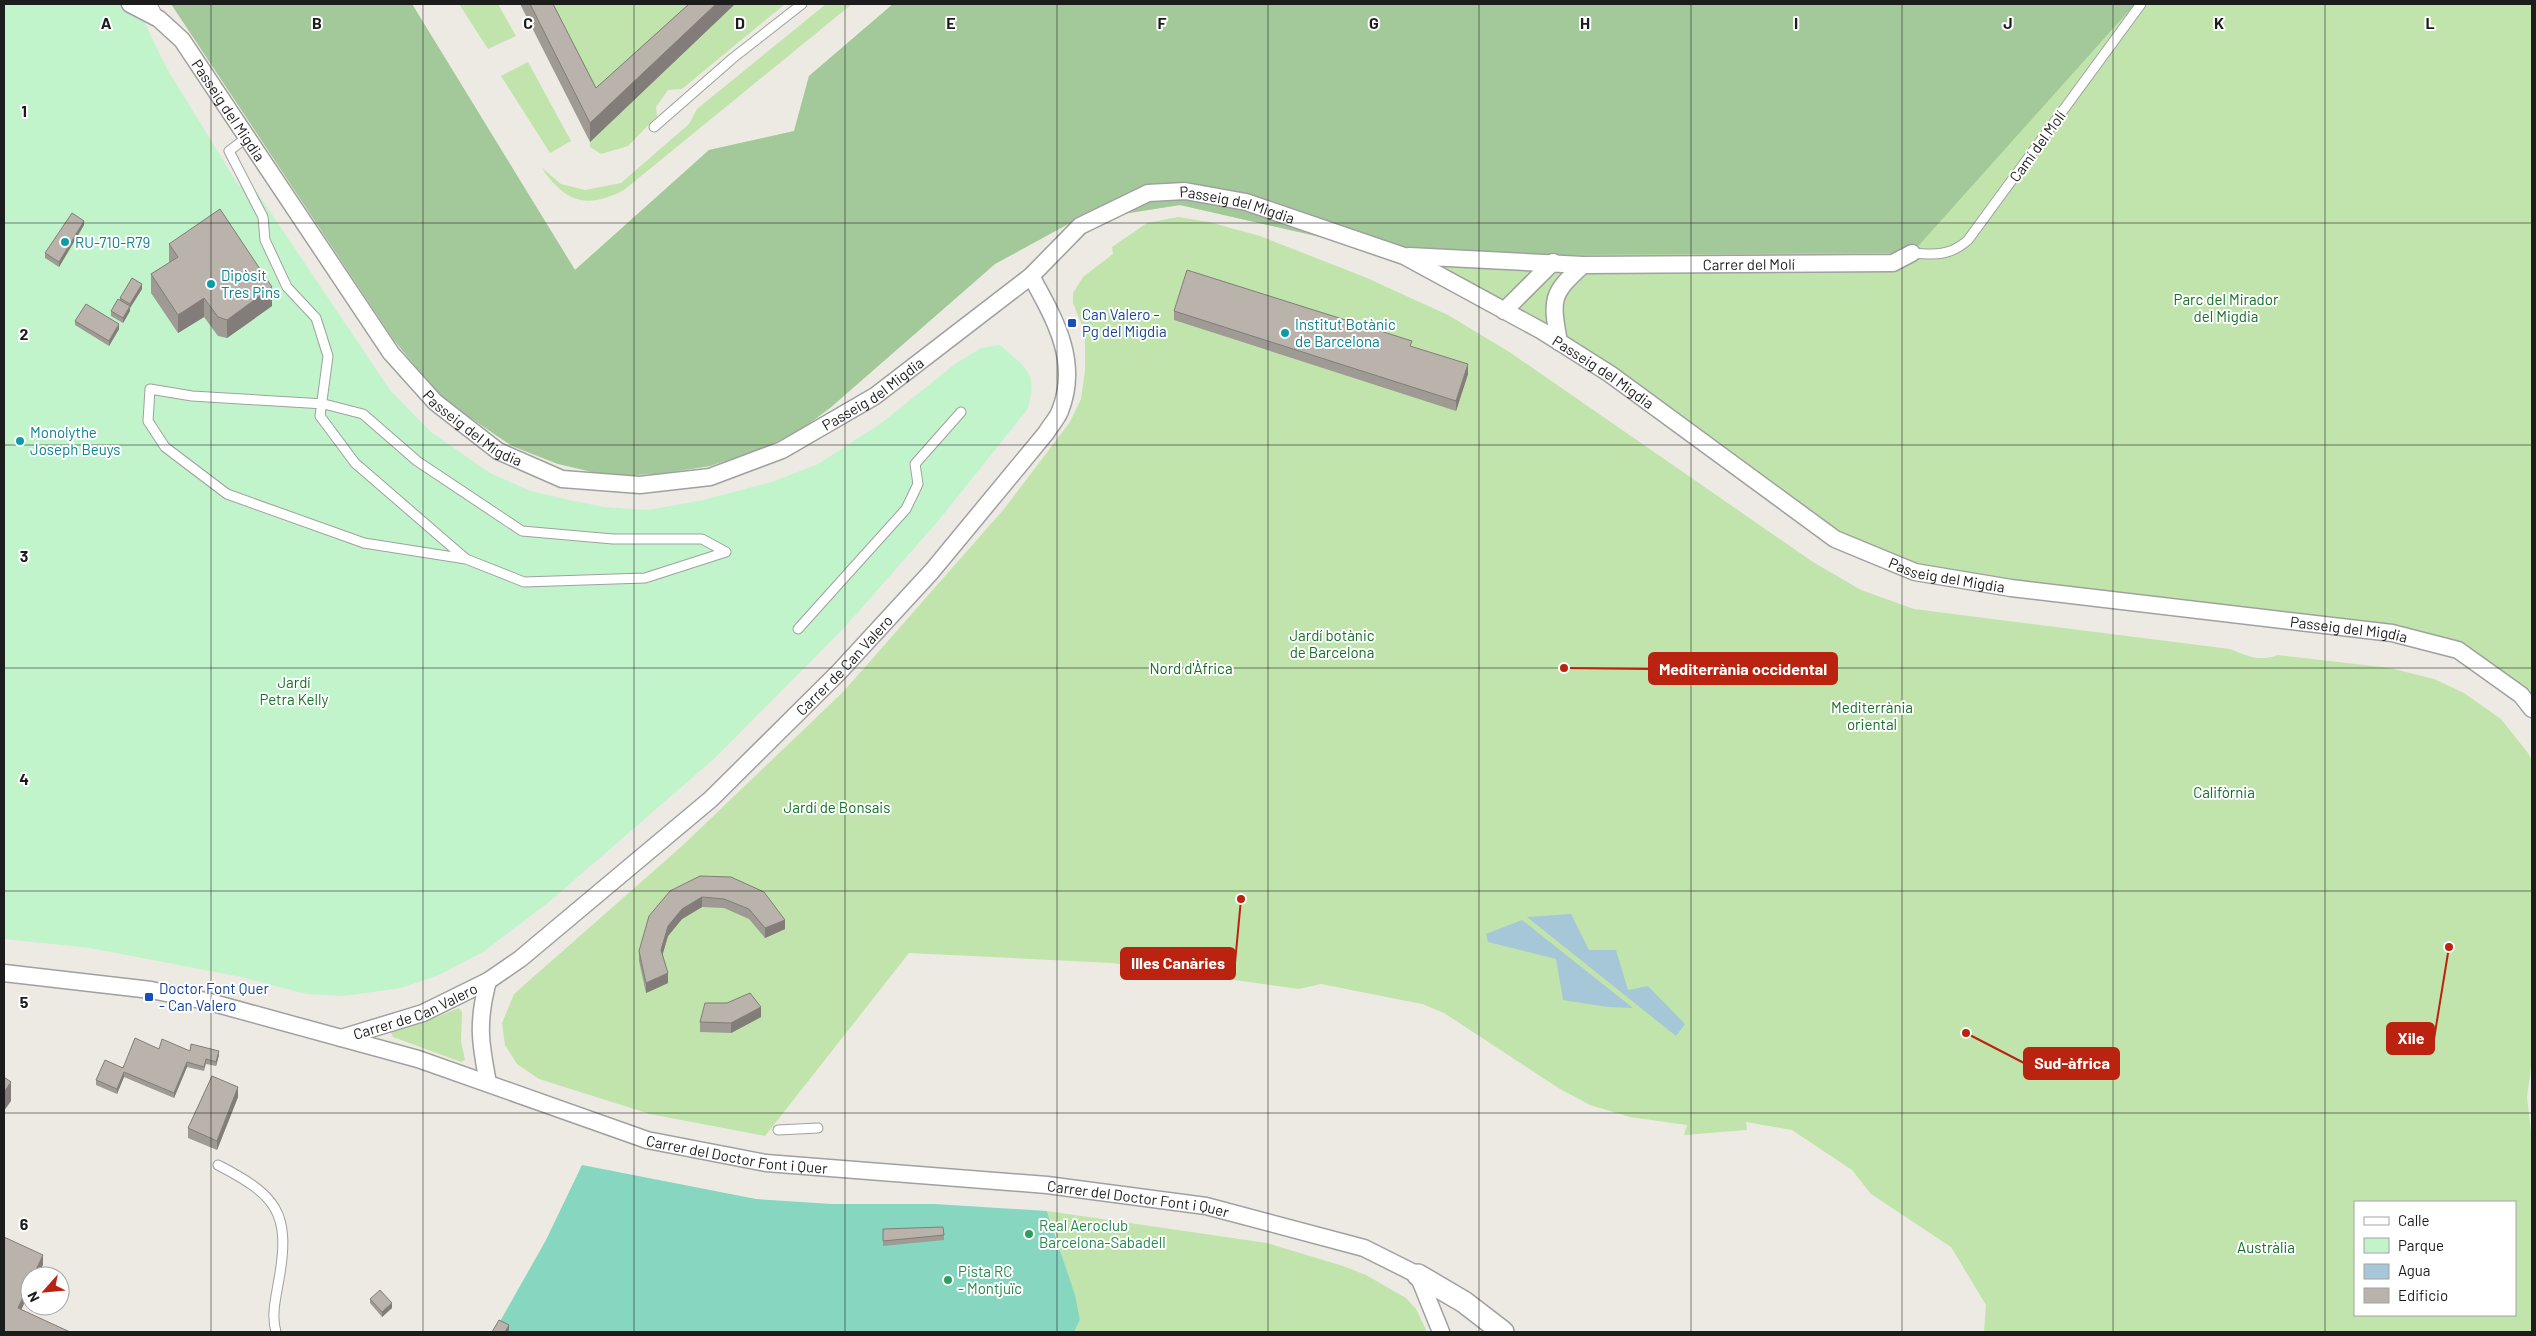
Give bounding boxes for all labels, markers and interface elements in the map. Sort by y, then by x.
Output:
text: A [101,13,112,32]
text: B [312,13,322,32]
text: C [523,13,533,32]
text: D [735,13,745,32]
text: E [946,13,956,32]
text: F [1158,13,1167,32]
text: G [1369,13,1379,32]
text: H [1580,13,1590,32]
text: I [1794,13,1798,32]
text: J [2003,13,2013,32]
text: K [2214,13,2224,32]
text: L [2425,13,2435,32]
street label: Passeig del Migdia [188,56,269,164]
text: 1 [21,101,27,120]
street label: Camí del Molí [2005,107,2069,185]
street label: Passeig del Migdia [1179,182,1297,227]
place label: RU-710-R79 [75,233,150,251]
marker: RU-710-R79 [59,236,71,248]
street label: Carrer del Molí [1703,255,1795,273]
place label: Dipòsit Tres Pins [221,266,280,301]
marker: Dipòsit Tres Pins [205,278,217,290]
park label: Parc del Mirador del Migdia [2174,290,2279,325]
place label: Can Valero - Pg del Migdia [1082,305,1167,340]
place label: Institut Botànic de Barcelona [1295,315,1396,350]
marker: Can Valero - Pg del Migdia [1066,317,1078,329]
text: 2 [20,324,29,343]
marker: Institut Botànic de Barcelona [1279,327,1291,339]
street label: Passeig del Migdia [1549,331,1658,412]
street label: Passeig del Migdia [819,353,927,434]
street label: Passeig del Migdia [419,386,525,469]
place label: Monolythe Joseph Beuys [30,423,121,458]
marker: Monolythe Joseph Beuys [14,435,26,447]
text: 3 [20,546,28,565]
street label: Passeig del Migdia [1886,553,2006,596]
street label: Carrer de Can Valero [792,611,896,719]
street label: Passeig del Migdia [2289,612,2410,646]
park label: Jardí botànic de Barcelona [1289,626,1375,661]
callout: Mediterrània occidental [1649,653,1837,684]
park label: Nord d'Àfrica [1149,659,1233,677]
text: Mediterrània occidental [1659,659,1827,678]
park label: Jardí Petra Kelly [260,673,328,708]
park label: Mediterrània oriental [1831,698,1913,733]
text: 4 [19,769,29,788]
park label: Califòrnia [2193,783,2255,801]
park label: Jardí de Bonsais [784,798,890,816]
callout: Illes Canàries [1121,948,1235,979]
text: Illes Canàries [1131,953,1225,972]
place label: Doctor Font Quer - Can Valero [159,979,269,1014]
street label: Carrer de Can Valero [351,979,480,1043]
marker: Doctor Font Quer - Can Valero [143,991,155,1003]
text: 5 [20,992,29,1011]
callout: Xile [2387,1023,2434,1054]
text: Xile [2398,1028,2425,1047]
callout: Sud-àfrica [2024,1048,2119,1079]
text: Sud-àfrica [2034,1053,2110,1072]
street label: Carrer del Doctor Font i Quer [645,1131,829,1177]
street label: Carrer del Doctor Font i Quer [1046,1176,1232,1221]
legend [2354,1201,2516,1316]
text: Calle [2398,1211,2430,1229]
text: 6 [20,1214,29,1233]
place label: Real Aeroclub Barcelona-Sabadell [1039,1216,1166,1251]
marker: Real Aeroclub Barcelona-Sabadell [1023,1228,1035,1240]
text: Parque [2398,1236,2444,1254]
park label: Austràlia [2237,1238,2295,1256]
text: Agua [2398,1261,2431,1279]
place label: Pista RC - Montjuïc [958,1262,1022,1297]
north arrow [20,1266,70,1316]
marker: Pista RC - Montjuïc [942,1274,954,1286]
text: Edificio [2398,1286,2448,1304]
text: N [23,1289,43,1305]

